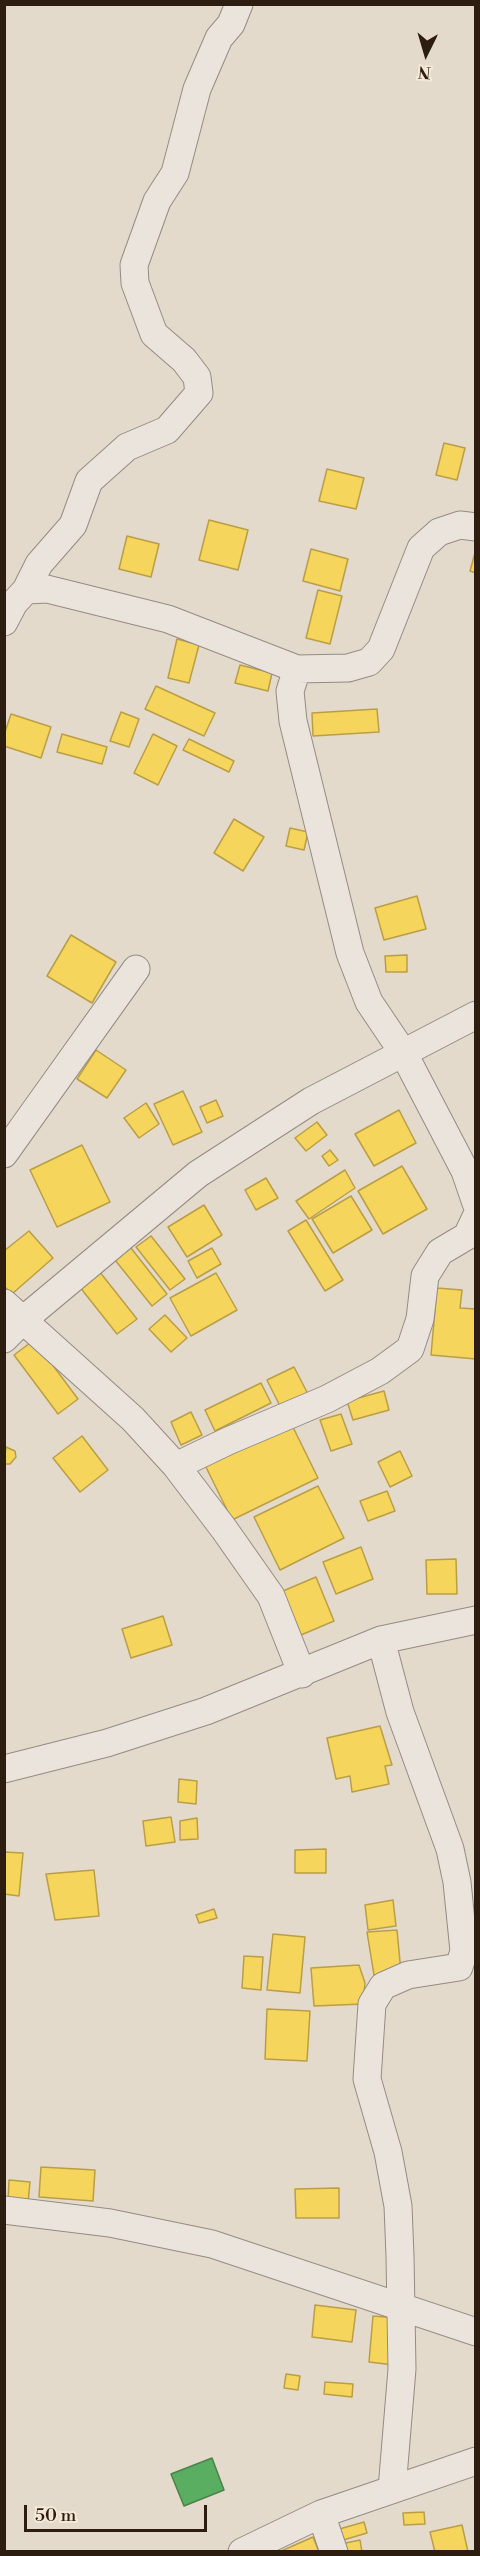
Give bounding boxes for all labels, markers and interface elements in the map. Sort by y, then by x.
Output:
north arrow [396,24,456,84]
text: N [417,61,432,82]
scale bar [27,2493,210,2531]
text: 50 m [35,2504,76,2527]

